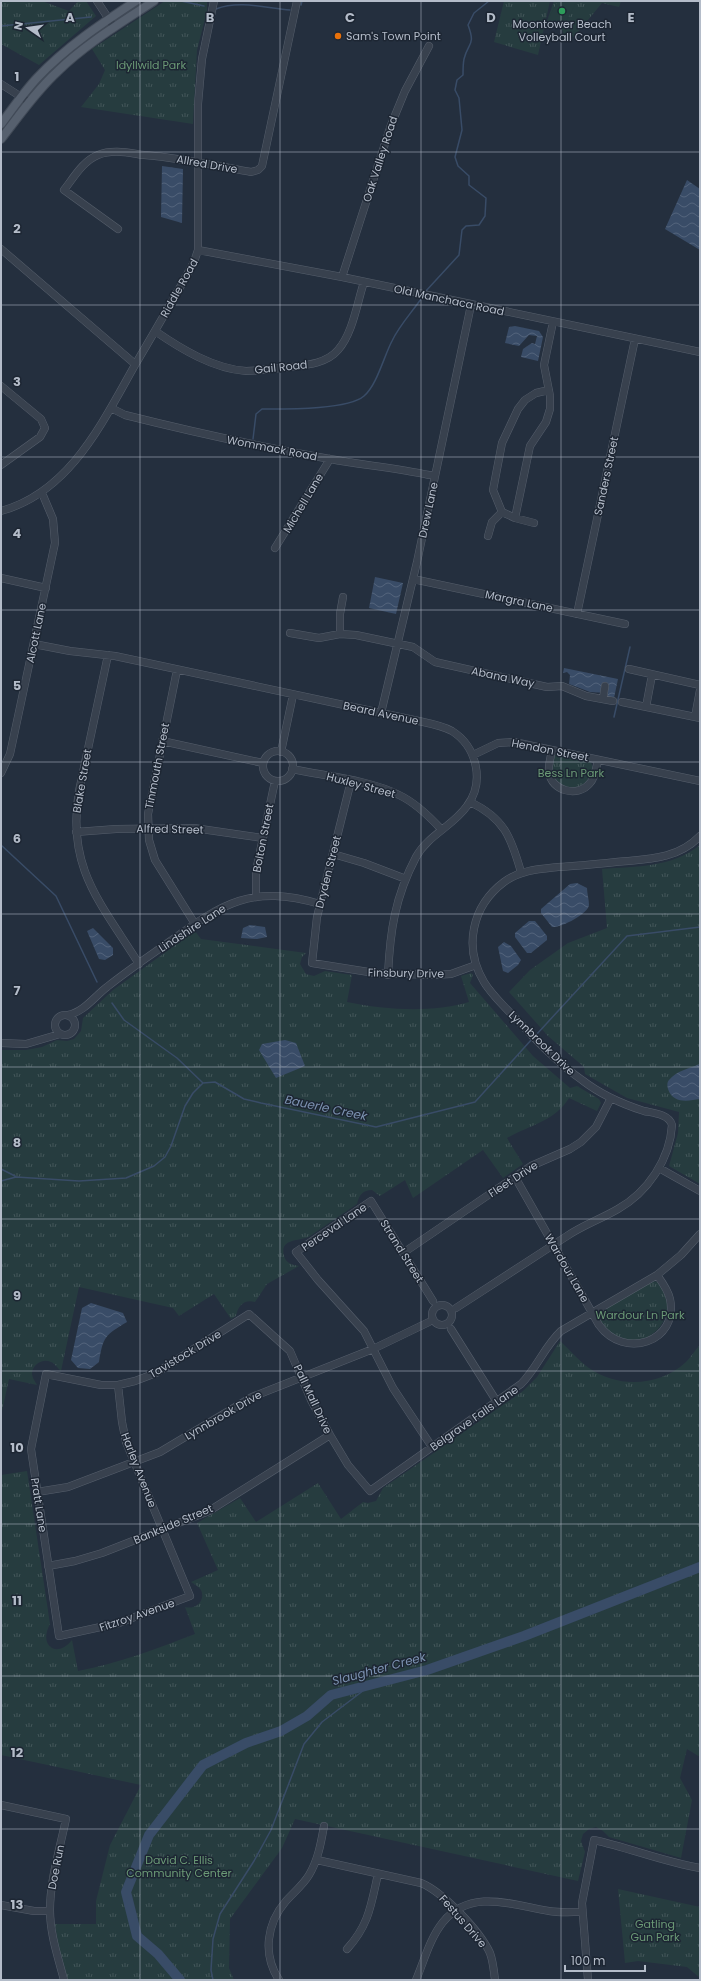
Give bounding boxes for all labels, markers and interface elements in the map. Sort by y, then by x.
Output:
marker: Moontower Beach Volleyball Court [557,6,567,16]
north arrow [8,8,48,48]
text: A [65,8,75,27]
text: B [206,8,215,27]
text: C [345,8,355,27]
text: D [486,8,496,27]
text: E [627,8,635,27]
place label: Moontower Beach Volleyball Court [512,16,612,45]
text: N [10,20,27,32]
place label: Sam's Town Point [346,28,441,44]
marker: Sam's Town Point [333,31,343,41]
park label: Idyllwild Park [116,57,186,73]
text: 1 [15,67,19,86]
street label: Oak Valley Road [359,114,401,204]
street label: Allred Drive [175,151,239,177]
text: 2 [13,219,21,238]
street label: Riddle Road [156,256,202,320]
street label: Old Manchaca Road [392,280,506,320]
street label: Gail Road [254,356,308,378]
text: 3 [13,372,21,391]
street label: Wommack Road [225,431,319,465]
street label: Sanders Street [590,435,622,517]
street label: Michell Lane [279,470,327,536]
street label: Drew Lane [414,480,442,539]
text: 4 [13,524,22,543]
street label: Margra Lane [484,586,555,616]
street label: Alcott Lane [22,601,50,664]
street label: Abana Way [470,663,537,692]
text: 5 [13,676,21,695]
street label: Beard Avenue [342,697,420,729]
street label: Tinmouth Street [141,722,173,810]
street label: Hendon Street [510,735,590,765]
street label: Blake Street [69,748,95,814]
park label: Bess Ln Park [538,765,604,781]
street label: Huxley Street [325,768,397,802]
street label: Bolton Street [248,802,278,874]
street label: Alfred Street [136,820,204,838]
text: 6 [13,829,21,848]
street label: Dryden Street [311,834,345,910]
street label: Lindshire Lane [155,900,229,956]
street label: Finsbury Drive [368,964,444,982]
text: 7 [14,981,21,1000]
street label: Lynnbrook Drive [505,1007,579,1079]
water label: Bauerle Creek [283,1090,370,1125]
text: 8 [13,1133,21,1152]
street label: Fleet Drive [485,1157,541,1201]
street label: Perceval Lane [298,1199,370,1255]
street label: Strand Street [376,1216,428,1286]
street label: Wardour Lane [541,1231,593,1305]
text: 9 [13,1286,21,1305]
park label: Wardour Ln Park [595,1307,685,1323]
street label: Tavistock Drive [146,1326,224,1382]
street label: Pall Mall Drive [290,1362,336,1437]
street label: Belgrave Falls Lane [427,1381,521,1454]
street label: Lynnbrook Drive [181,1386,265,1444]
street label: Harley Avenue [117,1430,161,1510]
text: 10 [10,1438,24,1457]
street label: Pratt Lane [27,1477,51,1534]
street label: Bankside Street [131,1500,215,1548]
text: 11 [12,1591,22,1610]
street label: Fitzroy Avenue [97,1595,177,1635]
water label: Slaughter Creek [330,1648,428,1689]
text: 12 [11,1743,24,1762]
street label: Doe Run [44,1843,68,1891]
park label: David C. Ellis Community Center [126,1852,232,1881]
street label: Festus Drive [436,1891,491,1951]
text: 13 [11,1895,24,1914]
park label: Gatling Gun Park [630,1916,680,1945]
scale bar [565,1947,645,1973]
text: 100 m [571,1952,605,1969]

